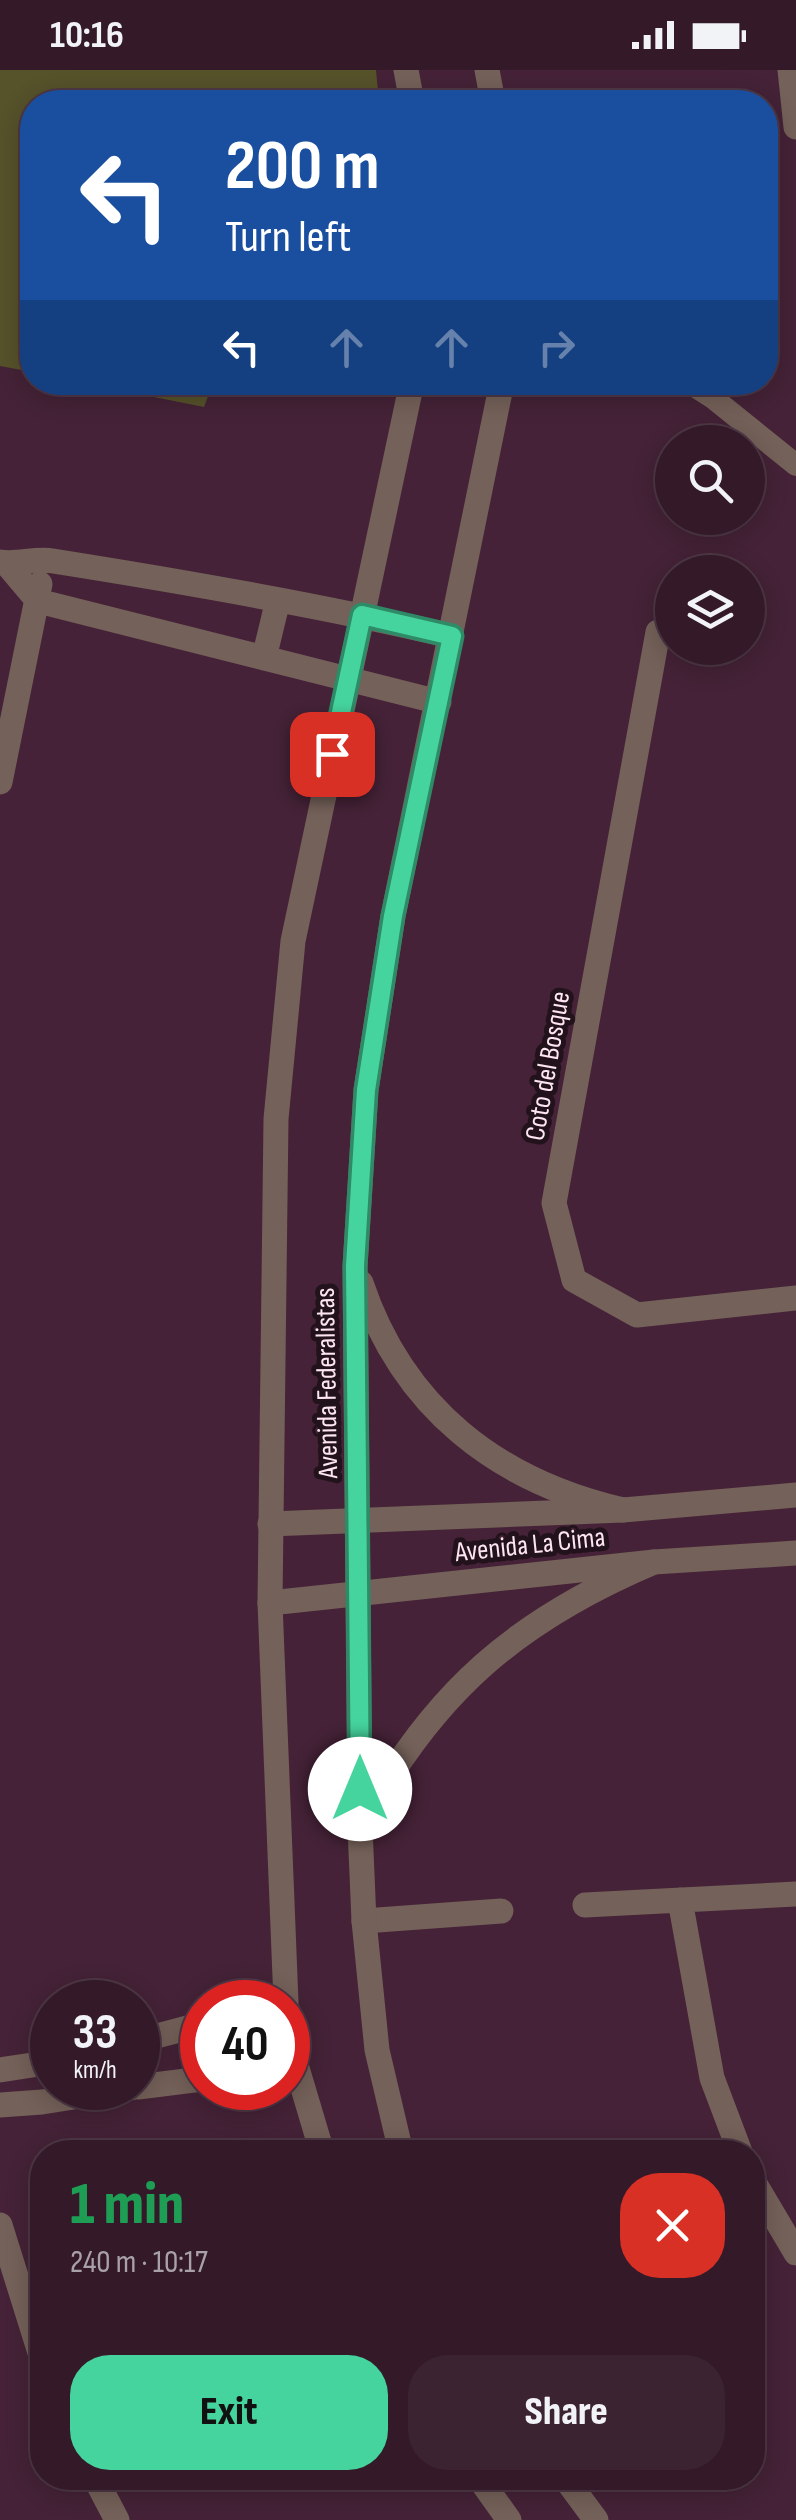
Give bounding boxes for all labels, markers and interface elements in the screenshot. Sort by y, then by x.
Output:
text: 10:16 [50,13,124,58]
text: 200 m [225,125,380,209]
icon: left [60,130,190,260]
text: Turn left [225,210,351,265]
icon: left [214,320,269,375]
icon: ahead [319,320,374,375]
icon: ahead [424,320,479,375]
icon: right [529,320,584,375]
map controls [655,425,765,665]
button: search [655,425,765,535]
button: layers [655,555,765,665]
pin [290,712,375,797]
icon: arrive [305,727,360,782]
street label: Coto del Bosque [519,989,577,1143]
street label: Avenida Federalistas [309,1287,345,1480]
street label: Avenida La Cima [452,1521,607,1569]
position arrow [308,1737,412,1841]
speed limit sign: 40 [180,1980,310,2110]
text: 33 [73,2003,117,2063]
text: km/h [73,2055,117,2086]
text: 1 min [70,2169,184,2241]
button: close [620,2173,725,2278]
text: 240 m · 10:17 [70,2243,208,2282]
button: Exit [70,2355,388,2470]
button: Share [408,2355,725,2470]

